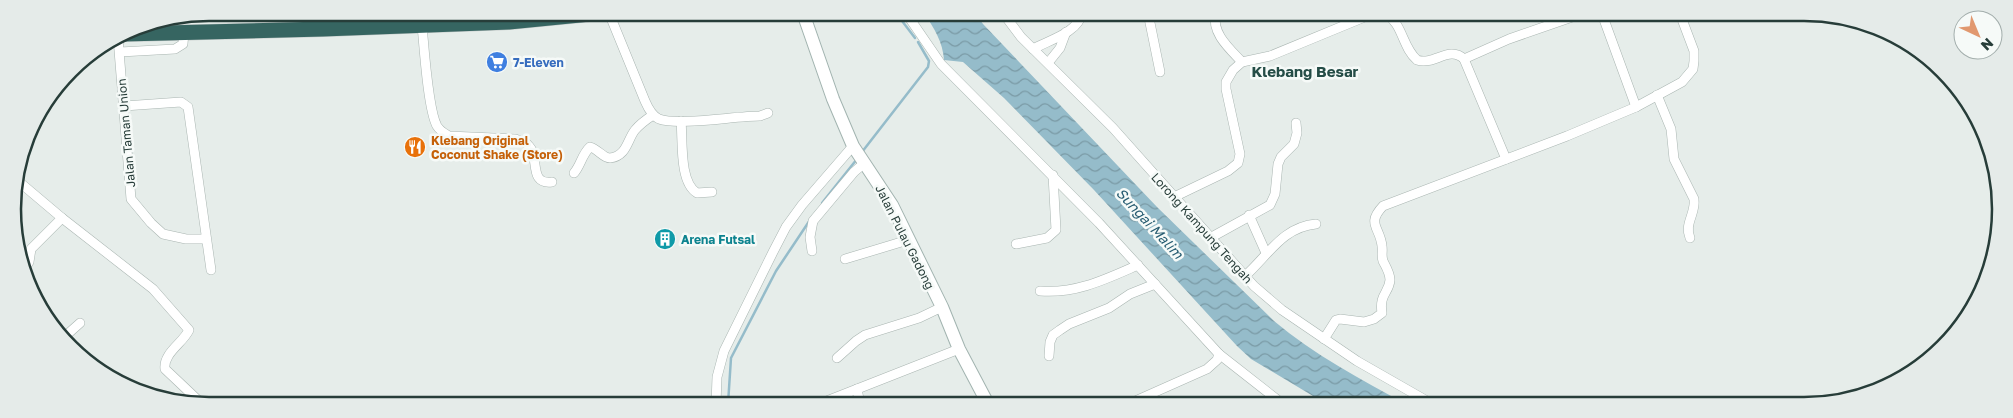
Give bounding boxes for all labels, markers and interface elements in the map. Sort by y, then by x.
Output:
north arrow [1953,10,2003,60]
text: N [1978,35,1997,55]
supermarket icon: 7-Eleven [485,50,509,74]
place label: 7-Eleven [513,55,564,70]
district label: Klebang Besar [1252,62,1359,80]
street label: Jalan Taman Union [114,78,138,188]
place label: Klebang Original Coconut Shake (Store) [431,133,563,162]
restaurant icon: Klebang Original Coconut Shake (Store) [403,135,427,159]
street label: Lorong Kampung Tengah [1148,170,1256,286]
street label: Jalan Pulau Gadong [872,182,938,292]
water label: Sungai Malim [1113,184,1187,262]
building icon: Arena Futsal [653,227,677,251]
place label: Arena Futsal [681,232,755,247]

